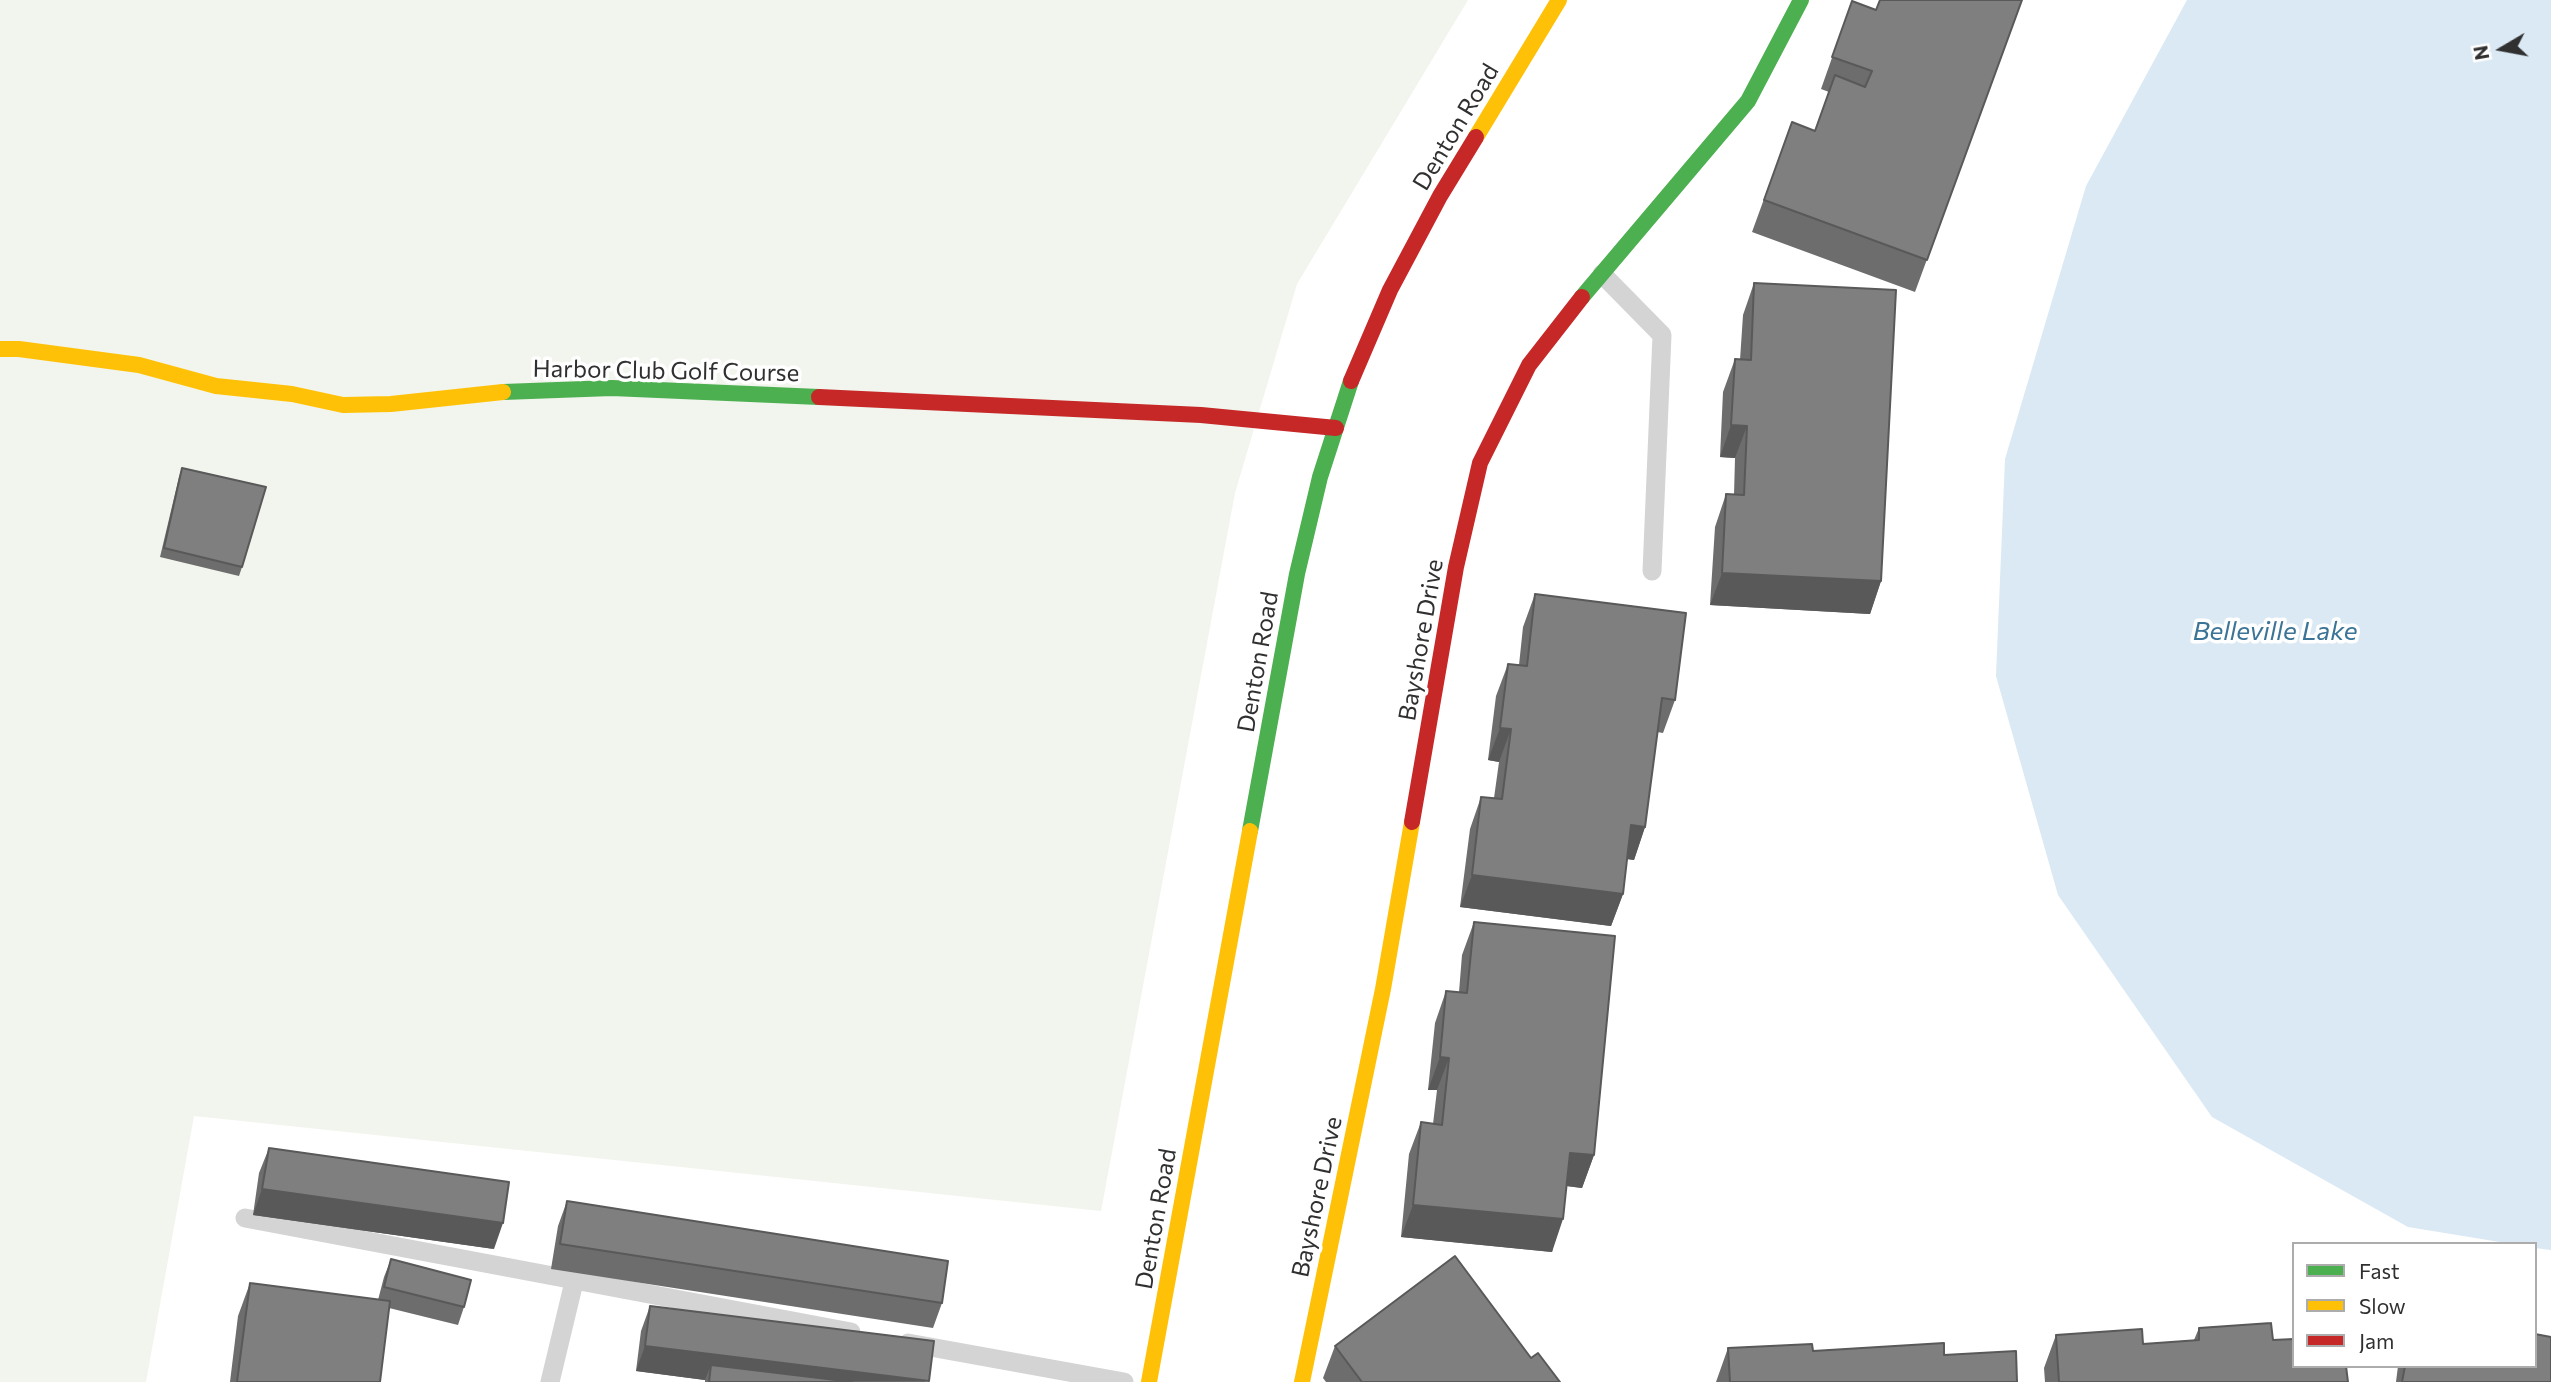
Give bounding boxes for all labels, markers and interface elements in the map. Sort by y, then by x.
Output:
north arrow [2467,14,2537,84]
text: N [2468,44,2493,62]
street label: Denton Road [1407,59,1505,195]
street label: Harbor Club Golf Course [532,354,800,388]
street label: Bayshore Drive [1393,557,1449,723]
street label: Denton Road [1231,589,1285,735]
water label: Belleville Lake [2193,615,2357,647]
street label: Bayshore Drive [1286,1114,1348,1280]
street label: Denton Road [1129,1146,1183,1292]
legend [2292,1242,2537,1368]
text: Fast [2359,1258,2400,1283]
text: Slow [2359,1293,2406,1318]
text: Jam [2359,1328,2394,1353]

